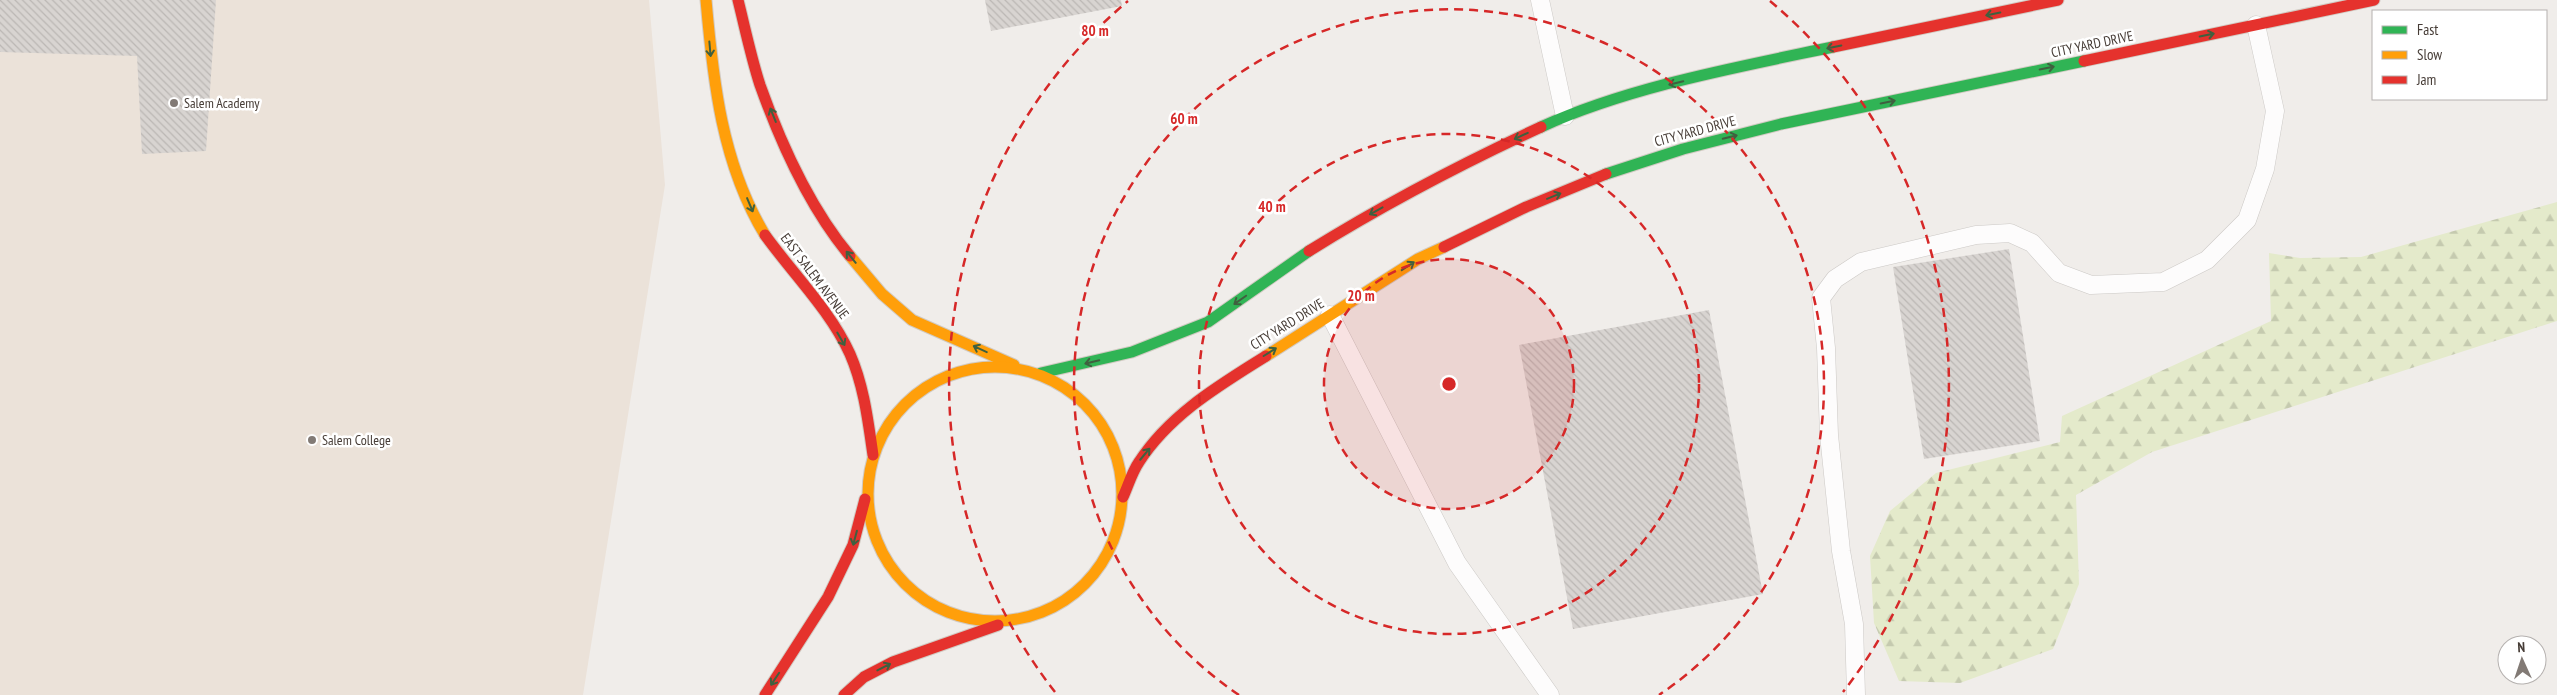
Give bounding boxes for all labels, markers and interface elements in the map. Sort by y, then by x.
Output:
one-way arrow [1986,9,2002,19]
legend [2372,10,2547,100]
text: Fast [2417,20,2438,39]
text: 80 m [1081,21,1109,40]
street label: CITY YARD DRIVE [2049,27,2135,61]
one-way arrow [2198,30,2214,39]
one-way arrow [705,40,715,56]
one-way arrow [1826,43,1842,52]
text: Slow [2417,45,2442,64]
one-way arrow [2039,63,2055,72]
text: Jam [2416,70,2436,89]
one-way arrow [1668,79,1684,88]
place label: Salem Academy [184,94,260,112]
one-way arrow [1880,96,1896,106]
marker: Salem Academy [168,97,180,109]
one-way arrow [768,108,777,123]
text: 60 m [1170,109,1198,128]
street label: CITY YARD DRIVE [1652,112,1738,150]
one-way arrow [1514,132,1529,142]
one-way arrow [1721,132,1737,141]
one-way arrow [1546,191,1561,200]
one-way arrow [745,197,755,212]
text: 40 m [1258,197,1286,216]
one-way arrow [1369,206,1384,216]
street label: EAST SALEM AVENUE [777,230,853,322]
one-way arrow [846,251,857,264]
one-way arrow [1400,260,1414,270]
text: 20 m [1347,286,1375,305]
street label: CITY YARD DRIVE [1247,294,1327,354]
one-way arrow [1233,295,1247,305]
one-way arrow [837,331,847,345]
one-way arrow [973,344,988,354]
one-way arrow [1263,347,1277,357]
one-way arrow [1084,358,1100,367]
centre of rings [1440,375,1458,393]
place label: Salem College [322,431,391,449]
marker: Salem College [306,434,318,446]
one-way arrow [1140,448,1151,461]
one-way arrow [849,529,859,545]
north arrow [2497,635,2547,685]
text: N [2517,638,2526,656]
one-way arrow [876,662,891,672]
one-way arrow [770,672,781,686]

